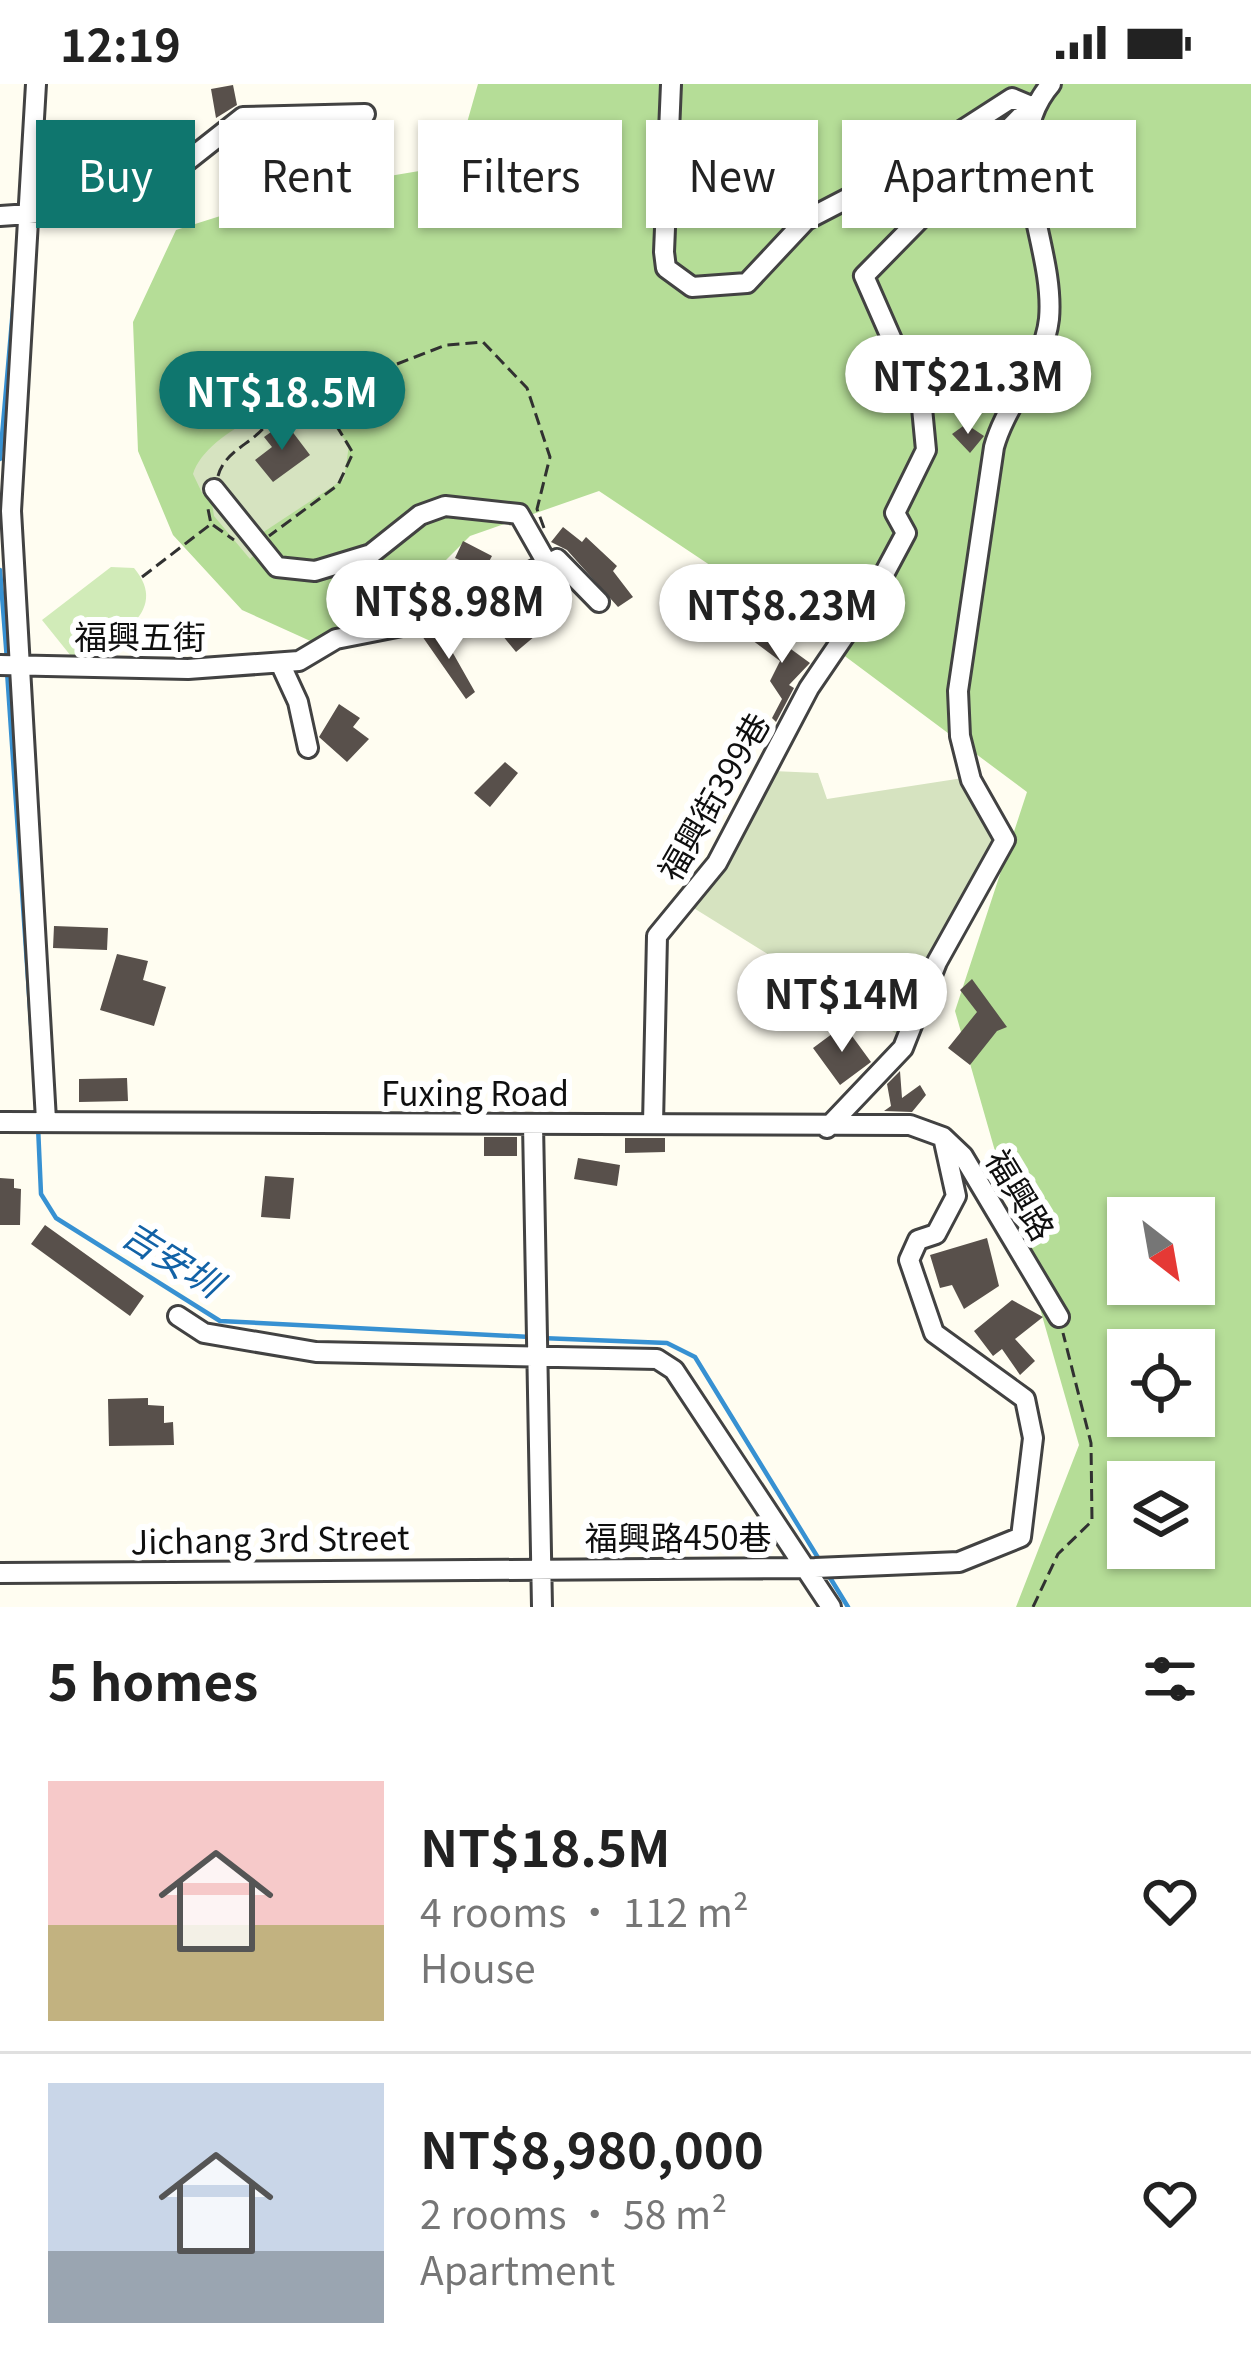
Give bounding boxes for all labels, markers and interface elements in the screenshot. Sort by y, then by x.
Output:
text: 12:19 [60,10,181,75]
chip: Buy [36,120,195,228]
chip: Rent [219,120,394,228]
chip: Filters [418,120,622,228]
chip: New [646,120,818,228]
chip: Apartment [842,120,1136,228]
pin: NT$21.3M [844,335,1092,437]
text: NT$21.3M [872,346,1064,402]
pin: NT$18.5M [158,351,406,453]
text: NT$18.5M [186,362,378,418]
pin: NT$8.98M [325,560,573,662]
pin: NT$8.23M [658,564,906,666]
text: NT$8.98M [353,571,545,627]
text: NT$8.23M [686,575,878,631]
street label: 福興五街 [74,611,206,659]
street label: 福興街399巷 [645,703,780,889]
pin: NT$14M [744,953,940,1055]
text: NT$14M [764,964,920,1020]
street label: Fuxing Road [381,1068,569,1116]
street label: 福興路 [976,1139,1068,1249]
north arrow [1107,1197,1215,1305]
map controls [1107,1197,1215,1569]
water label: 吉安圳 [114,1206,237,1310]
button: locate [1107,1329,1215,1437]
button: layers [1107,1461,1215,1569]
street label: Jichang 3rd Street [130,1512,410,1564]
street label: 福興路450巷 [585,1512,771,1560]
text: 5 homes [48,1642,258,1716]
icon: filters [1137,1646,1203,1712]
text: NT$18.5M [420,1808,671,1882]
icon: home [144,1829,288,1973]
icon: heart [1137,1868,1203,1934]
text: 4 rooms · 112 m² [420,1882,749,1938]
text: House [420,1938,536,1994]
text: NT$8,980,000 [420,2110,764,2184]
icon: home [144,2131,288,2275]
icon: heart [1137,2170,1203,2236]
text: 2 rooms · 58 m² [420,2184,727,2240]
text: Apartment [420,2240,615,2296]

